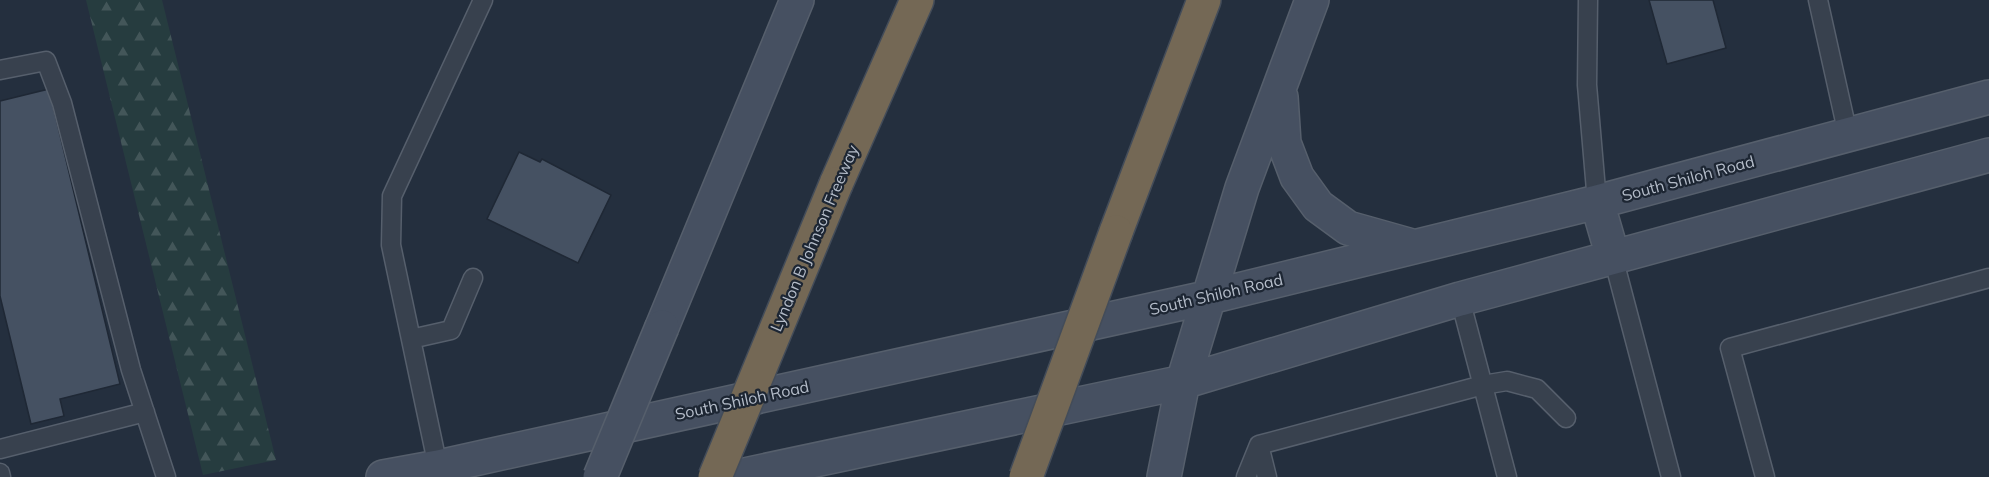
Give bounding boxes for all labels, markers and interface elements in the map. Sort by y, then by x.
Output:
street label: Lyndon B Johnson Freeway [766,141,863,334]
street label: South Shiloh Road [1620,151,1756,205]
street label: South Shiloh Road [1147,269,1285,319]
street label: South Shiloh Road [673,376,811,424]

